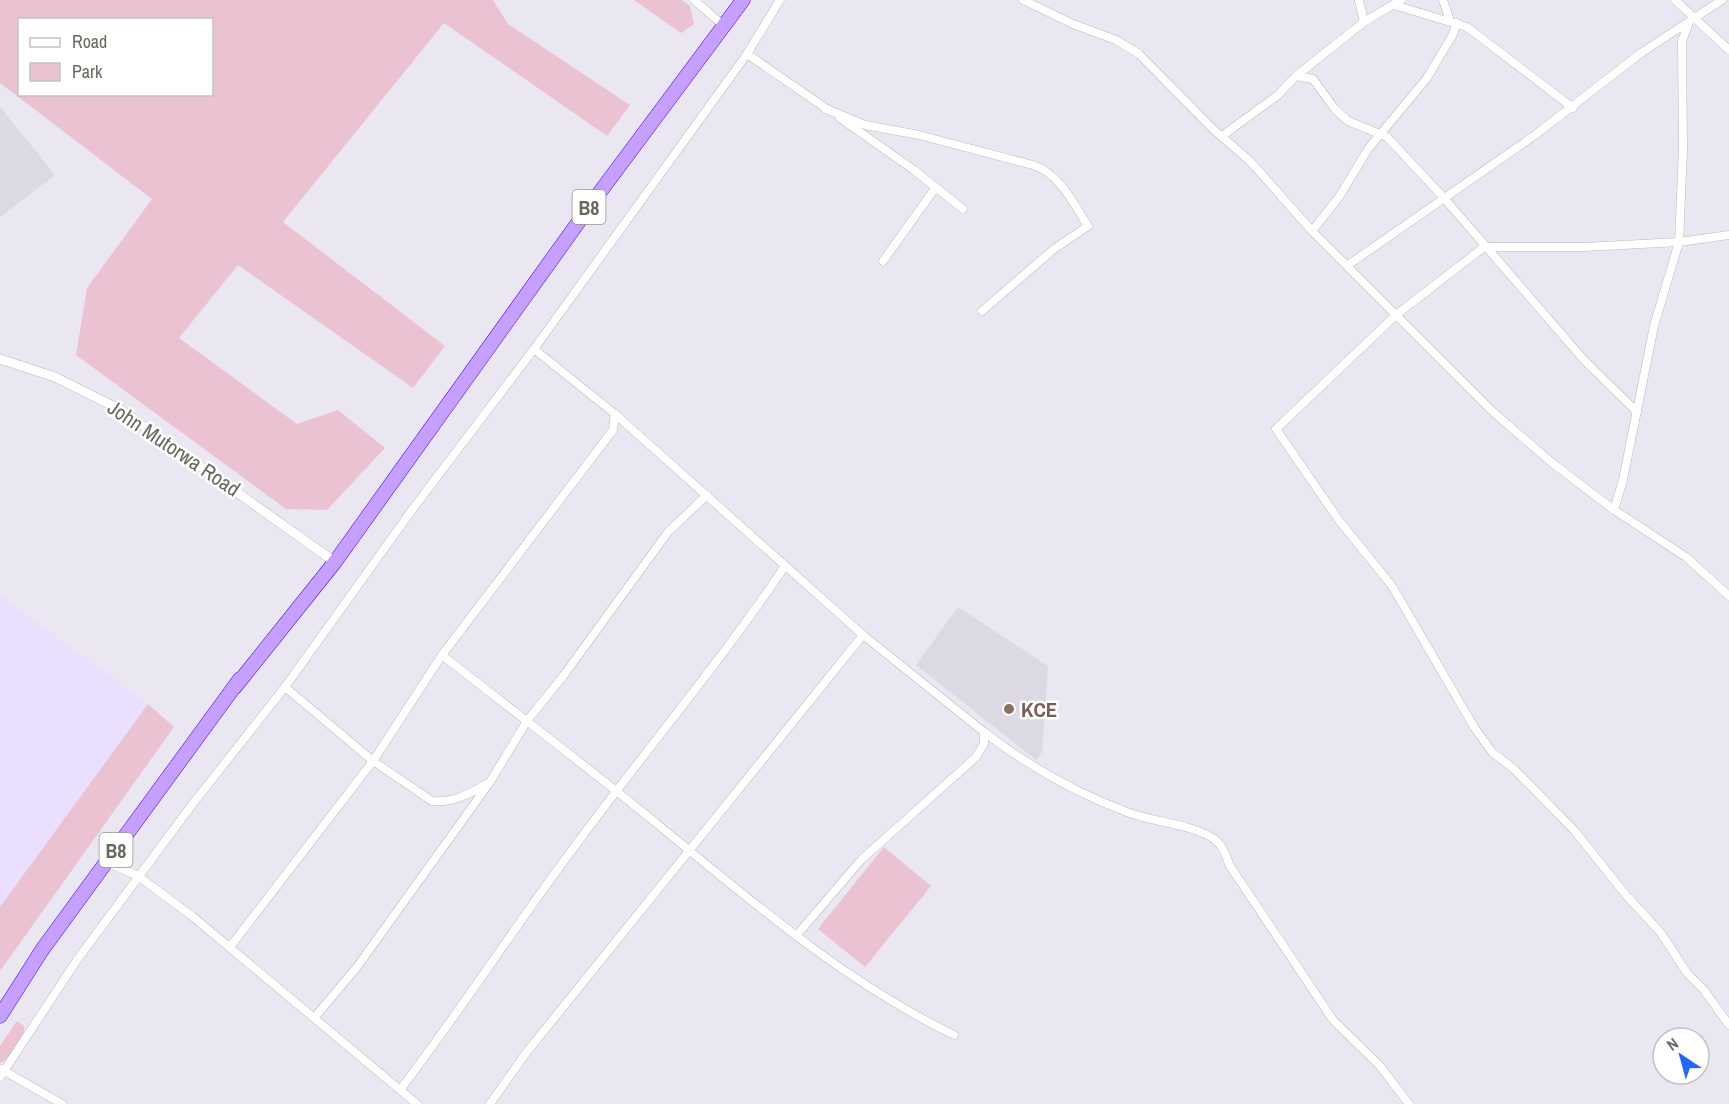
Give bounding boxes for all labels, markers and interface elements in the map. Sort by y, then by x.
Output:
legend [18,18,213,96]
text: Road [72,29,107,54]
text: Park [72,59,103,84]
road number: B8 [572,190,606,224]
street label: John Mutorwa Road [102,393,246,503]
place label: KCE [1021,695,1057,724]
marker: KCE [1002,702,1016,716]
road number: B8 [100,833,132,867]
north arrow [1651,1026,1711,1086]
text: N [1662,1032,1682,1056]

